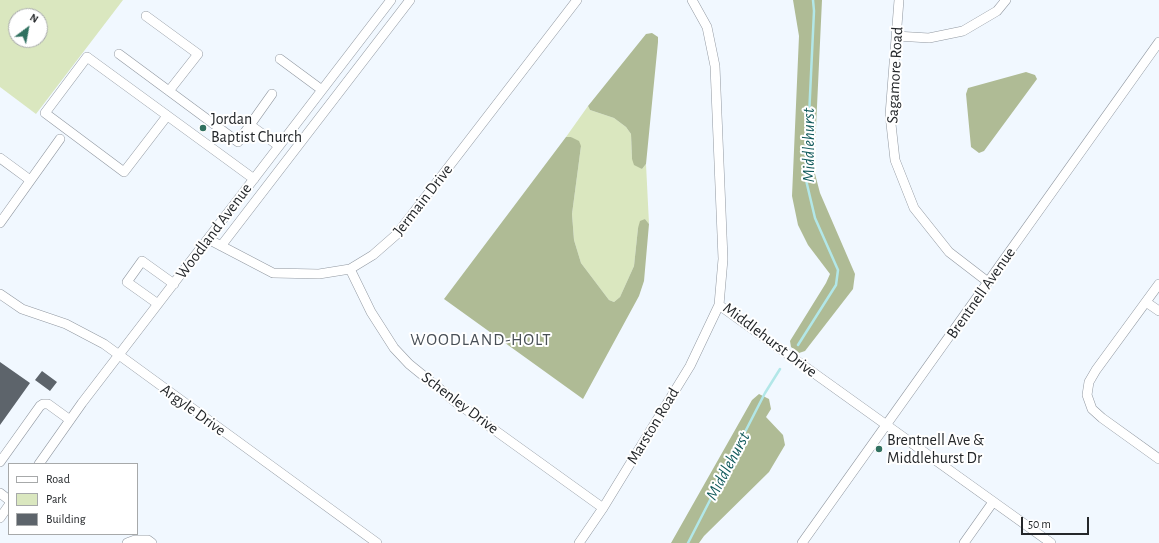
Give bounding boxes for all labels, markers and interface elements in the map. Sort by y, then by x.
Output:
north arrow [8,8,48,48]
text: N [28,12,40,25]
street label: Sagamore Road [883,26,907,124]
water label: Middlehurst [799,108,819,182]
place label: Jordan Baptist Church [211,109,302,147]
marker: Jordan Baptist Church [198,123,208,133]
street label: Jermain Drive [389,160,457,240]
street label: Woodland Avenue [172,179,256,283]
street label: Brentnell Avenue [942,244,1020,342]
street label: Middlehurst Drive [719,298,821,382]
district label: WOODLAND-HOLT [410,330,552,350]
street label: Schenley Drive [418,368,502,438]
street label: Argyle Drive [157,380,229,440]
street label: Marston Road [623,384,683,468]
water label: Middlehurst [701,428,755,504]
place label: Brentnell Ave & Middlehurst Dr [887,430,984,468]
marker: Brentnell Ave & Middlehurst Dr [874,444,884,454]
legend [8,463,138,535]
text: Road [46,473,70,485]
text: Park [46,493,67,505]
scale bar [1023,509,1091,535]
text: Building [46,513,86,525]
text: 50 m [1028,518,1051,530]

